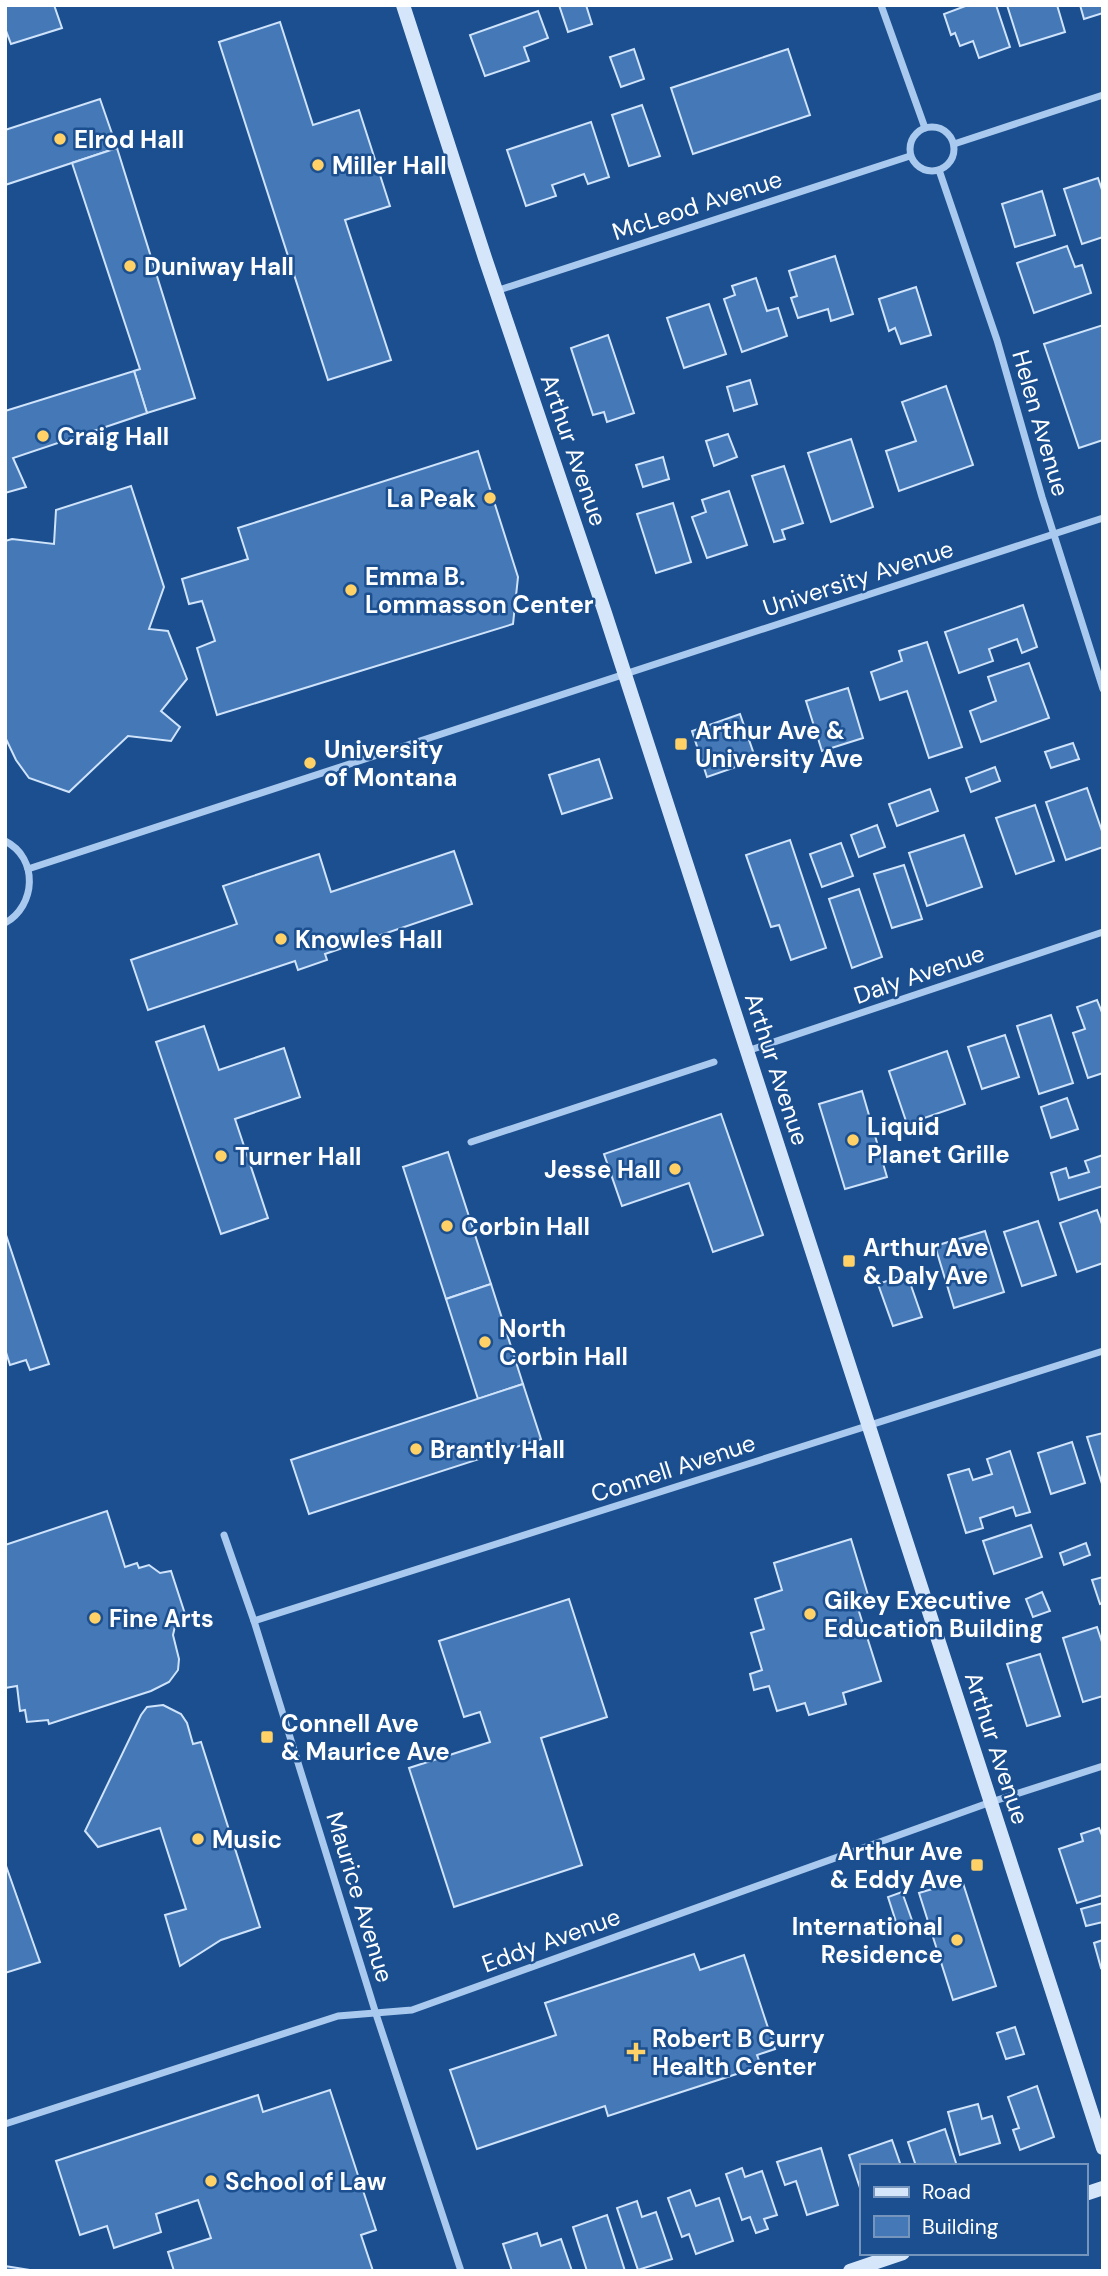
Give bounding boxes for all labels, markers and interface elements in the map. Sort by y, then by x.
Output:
place label: Elrod Hall [74,124,184,155]
marker: Elrod Hall [52,131,68,147]
place label: Miller Hall [332,150,447,181]
marker: Miller Hall [310,157,326,173]
street label: McLeod Avenue [608,163,786,247]
place label: Duniway Hall [144,251,294,282]
marker: Duniway Hall [122,258,138,274]
street label: Helen Avenue [1005,346,1077,500]
street label: Arthur Avenue [534,370,614,530]
place label: Craig Hall [57,421,169,452]
marker: Craig Hall [35,428,51,444]
place label: La Peak [386,483,476,514]
marker: La Peak [482,490,498,506]
street label: University Avenue [759,533,957,623]
place label: Emma B. Lommasson Center [365,561,594,620]
marker: Emma B. Lommasson Center [343,582,359,598]
place label: Arthur Ave & University Ave [695,715,863,774]
place label: University of Montana [324,734,457,793]
marker: Arthur Ave & University Ave [673,736,689,752]
marker: University of Montana [302,755,318,771]
place label: Knowles Hall [295,924,443,955]
marker: Knowles Hall [273,931,289,947]
street label: Daly Avenue [850,937,988,1011]
street label: Arthur Avenue [738,989,816,1149]
place label: Liquid Planet Grille [867,1111,1010,1170]
marker: Liquid Planet Grille [845,1132,861,1148]
place label: Turner Hall [235,1141,361,1172]
marker: Turner Hall [213,1148,229,1164]
place label: Jesse Hall [544,1154,661,1185]
marker: Jesse Hall [667,1161,683,1177]
place label: Corbin Hall [461,1211,590,1242]
marker: Corbin Hall [439,1218,455,1234]
place label: Arthur Ave & Daly Ave [863,1232,988,1291]
marker: Arthur Ave & Daly Ave [841,1253,857,1269]
place label: North Corbin Hall [499,1313,628,1372]
marker: North Corbin Hall [477,1334,493,1350]
street label: Connell Avenue [587,1427,759,1509]
place label: Brantly Hall [430,1434,565,1465]
marker: Brantly Hall [408,1441,424,1457]
place label: Gikey Executive Education Building [824,1585,1044,1644]
place label: Fine Arts [109,1603,214,1634]
marker: Gikey Executive Education Building [802,1606,818,1622]
marker: Fine Arts [87,1610,103,1626]
street label: Arthur Avenue [958,1668,1036,1828]
place label: Connell Ave & Maurice Ave [281,1708,450,1767]
marker: Connell Ave & Maurice Ave [259,1729,275,1745]
street label: Maurice Avenue [319,1808,401,1986]
place label: Music [212,1824,282,1855]
marker: Music [190,1831,206,1847]
place label: Arthur Ave & Eddy Ave [830,1836,963,1895]
marker: Arthur Ave & Eddy Ave [969,1857,985,1873]
street label: Eddy Avenue [478,1901,624,1979]
place label: International Residence [792,1911,943,1970]
marker: International Residence [949,1932,965,1948]
place label: Robert B Curry Health Center [652,2023,825,2082]
marker: Robert B Curry Health Center [626,2042,646,2062]
legend [860,2164,1087,2255]
place label: School of Law [225,2166,387,2197]
marker: School of Law [203,2173,219,2189]
text: Road [922,2178,971,2206]
text: Building [922,2213,999,2241]

